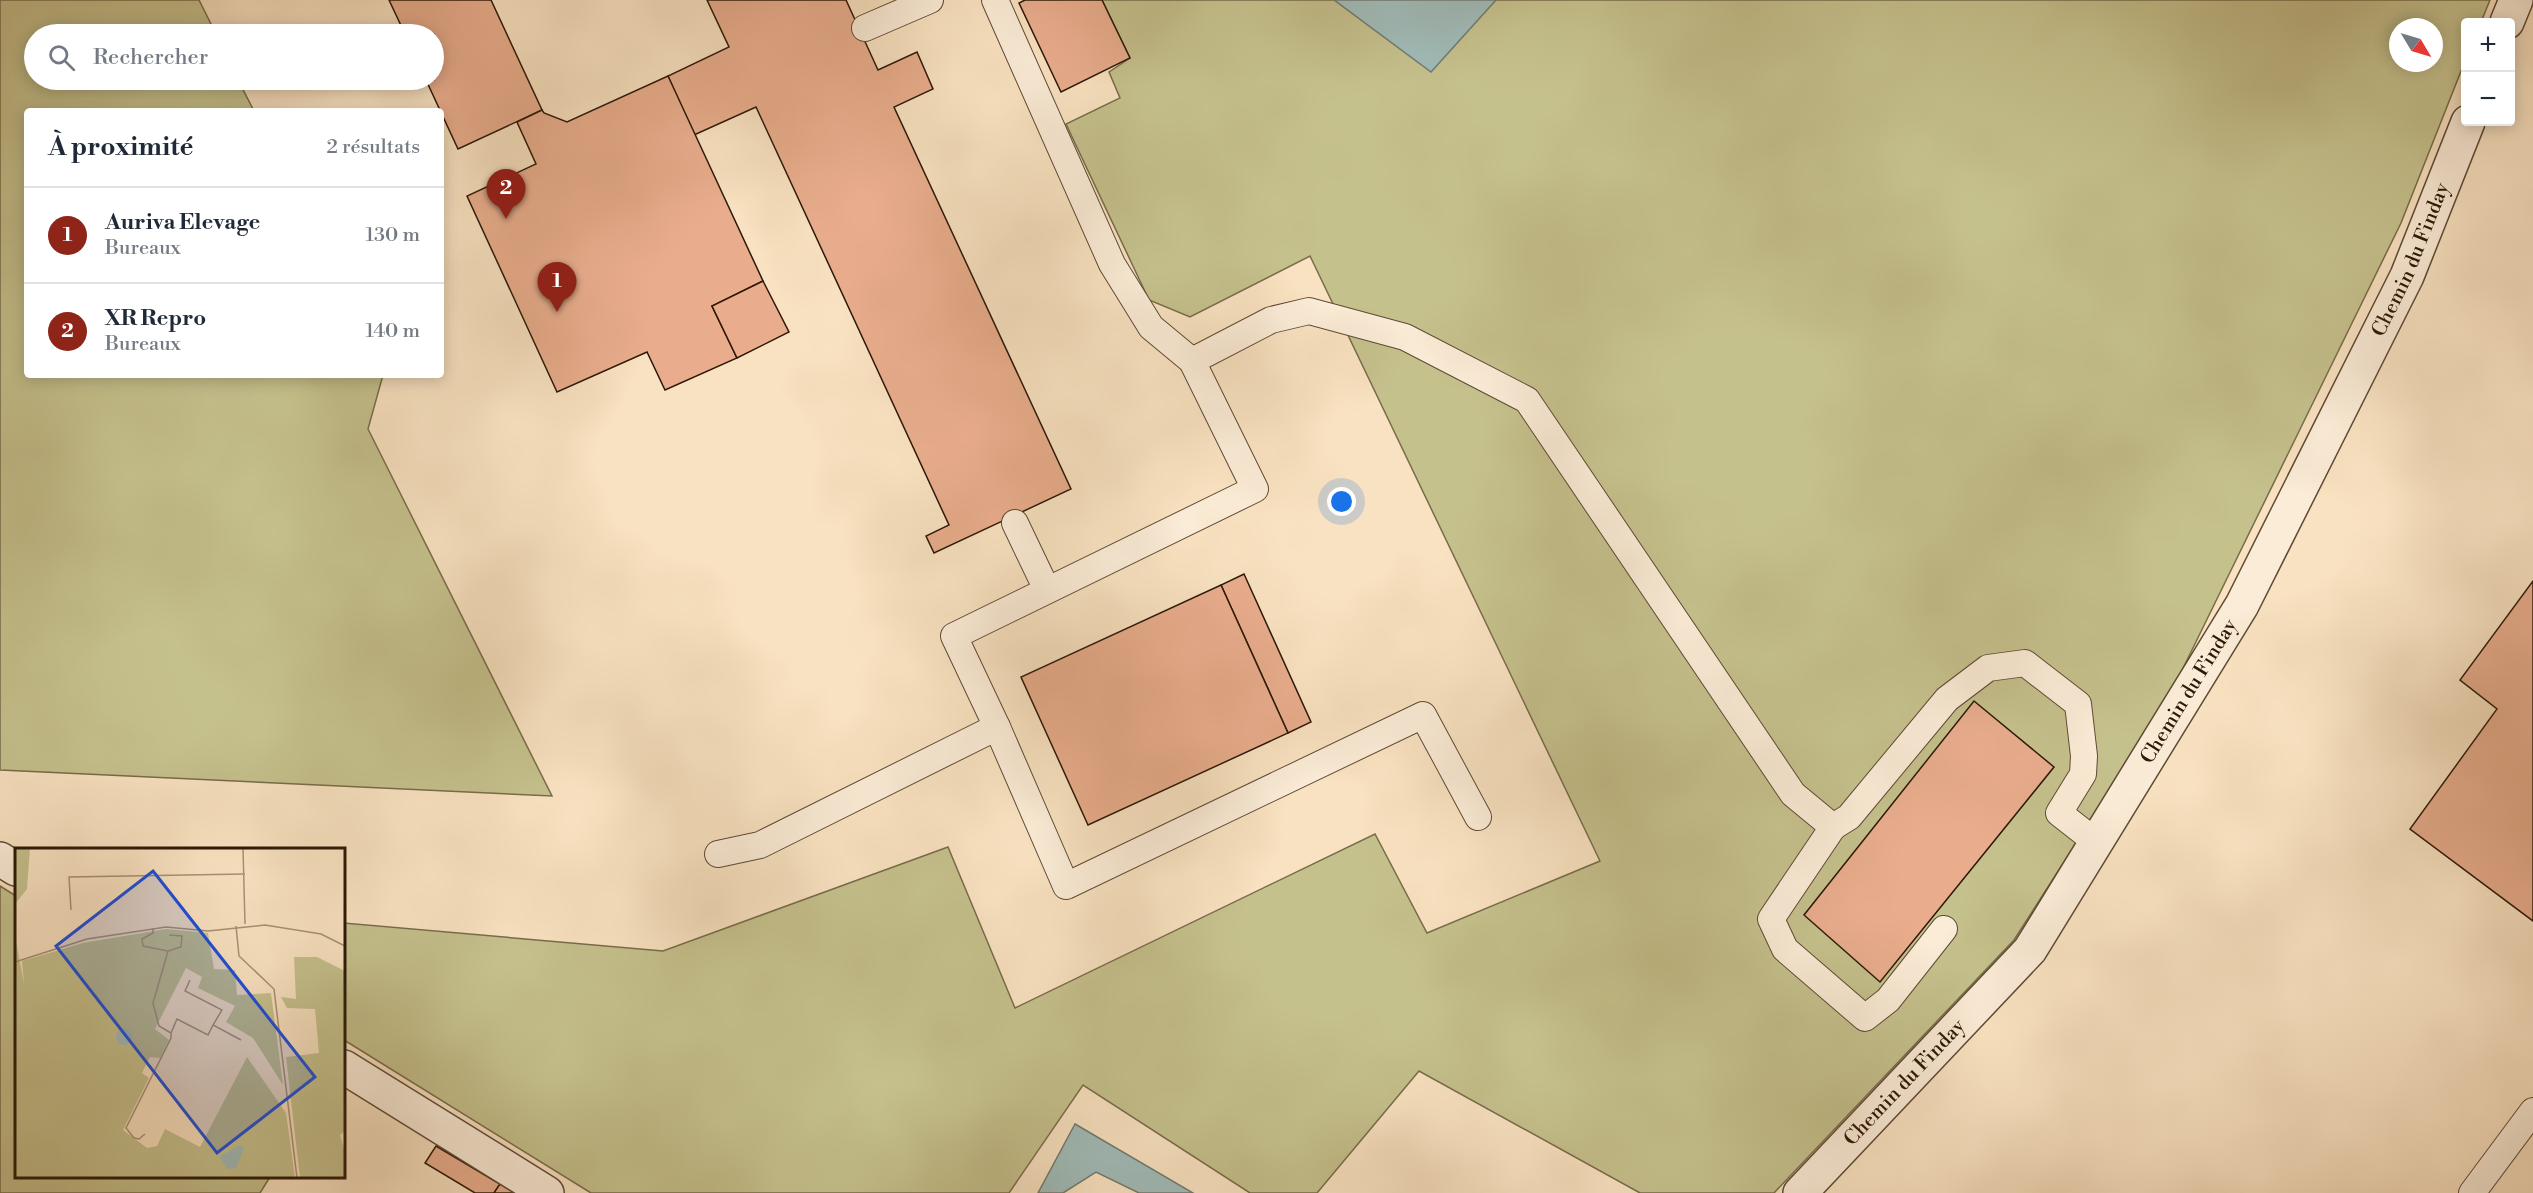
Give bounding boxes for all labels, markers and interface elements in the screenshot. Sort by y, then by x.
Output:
north arrow [2389,18,2443,72]
map controls [2461,18,2515,126]
button: + [2461,18,2515,72]
search box [24,24,444,90]
icon: search [45,41,78,74]
text: Rechercher [93,44,208,71]
button: − [2461,72,2515,126]
text: À proximité [48,131,193,163]
text: 2 résultats [326,135,420,160]
pin: 2 [486,170,526,219]
street label: Chemin du Finday [2366,179,2455,341]
text: Auriva Elevage [105,209,260,236]
text: 1 [63,223,72,248]
text: 130 m [365,223,420,248]
text: Bureaux [105,236,181,261]
pin: 1 [538,262,576,312]
text: XR Repro [105,305,206,332]
text: 2 [61,319,74,344]
text: 140 m [365,319,420,344]
text: Bureaux [105,332,181,357]
your location [1327,487,1356,516]
street label: Chemin du Finday [2135,614,2243,769]
inset map [15,848,345,1178]
street label: Chemin du Finday [1839,1014,1971,1151]

